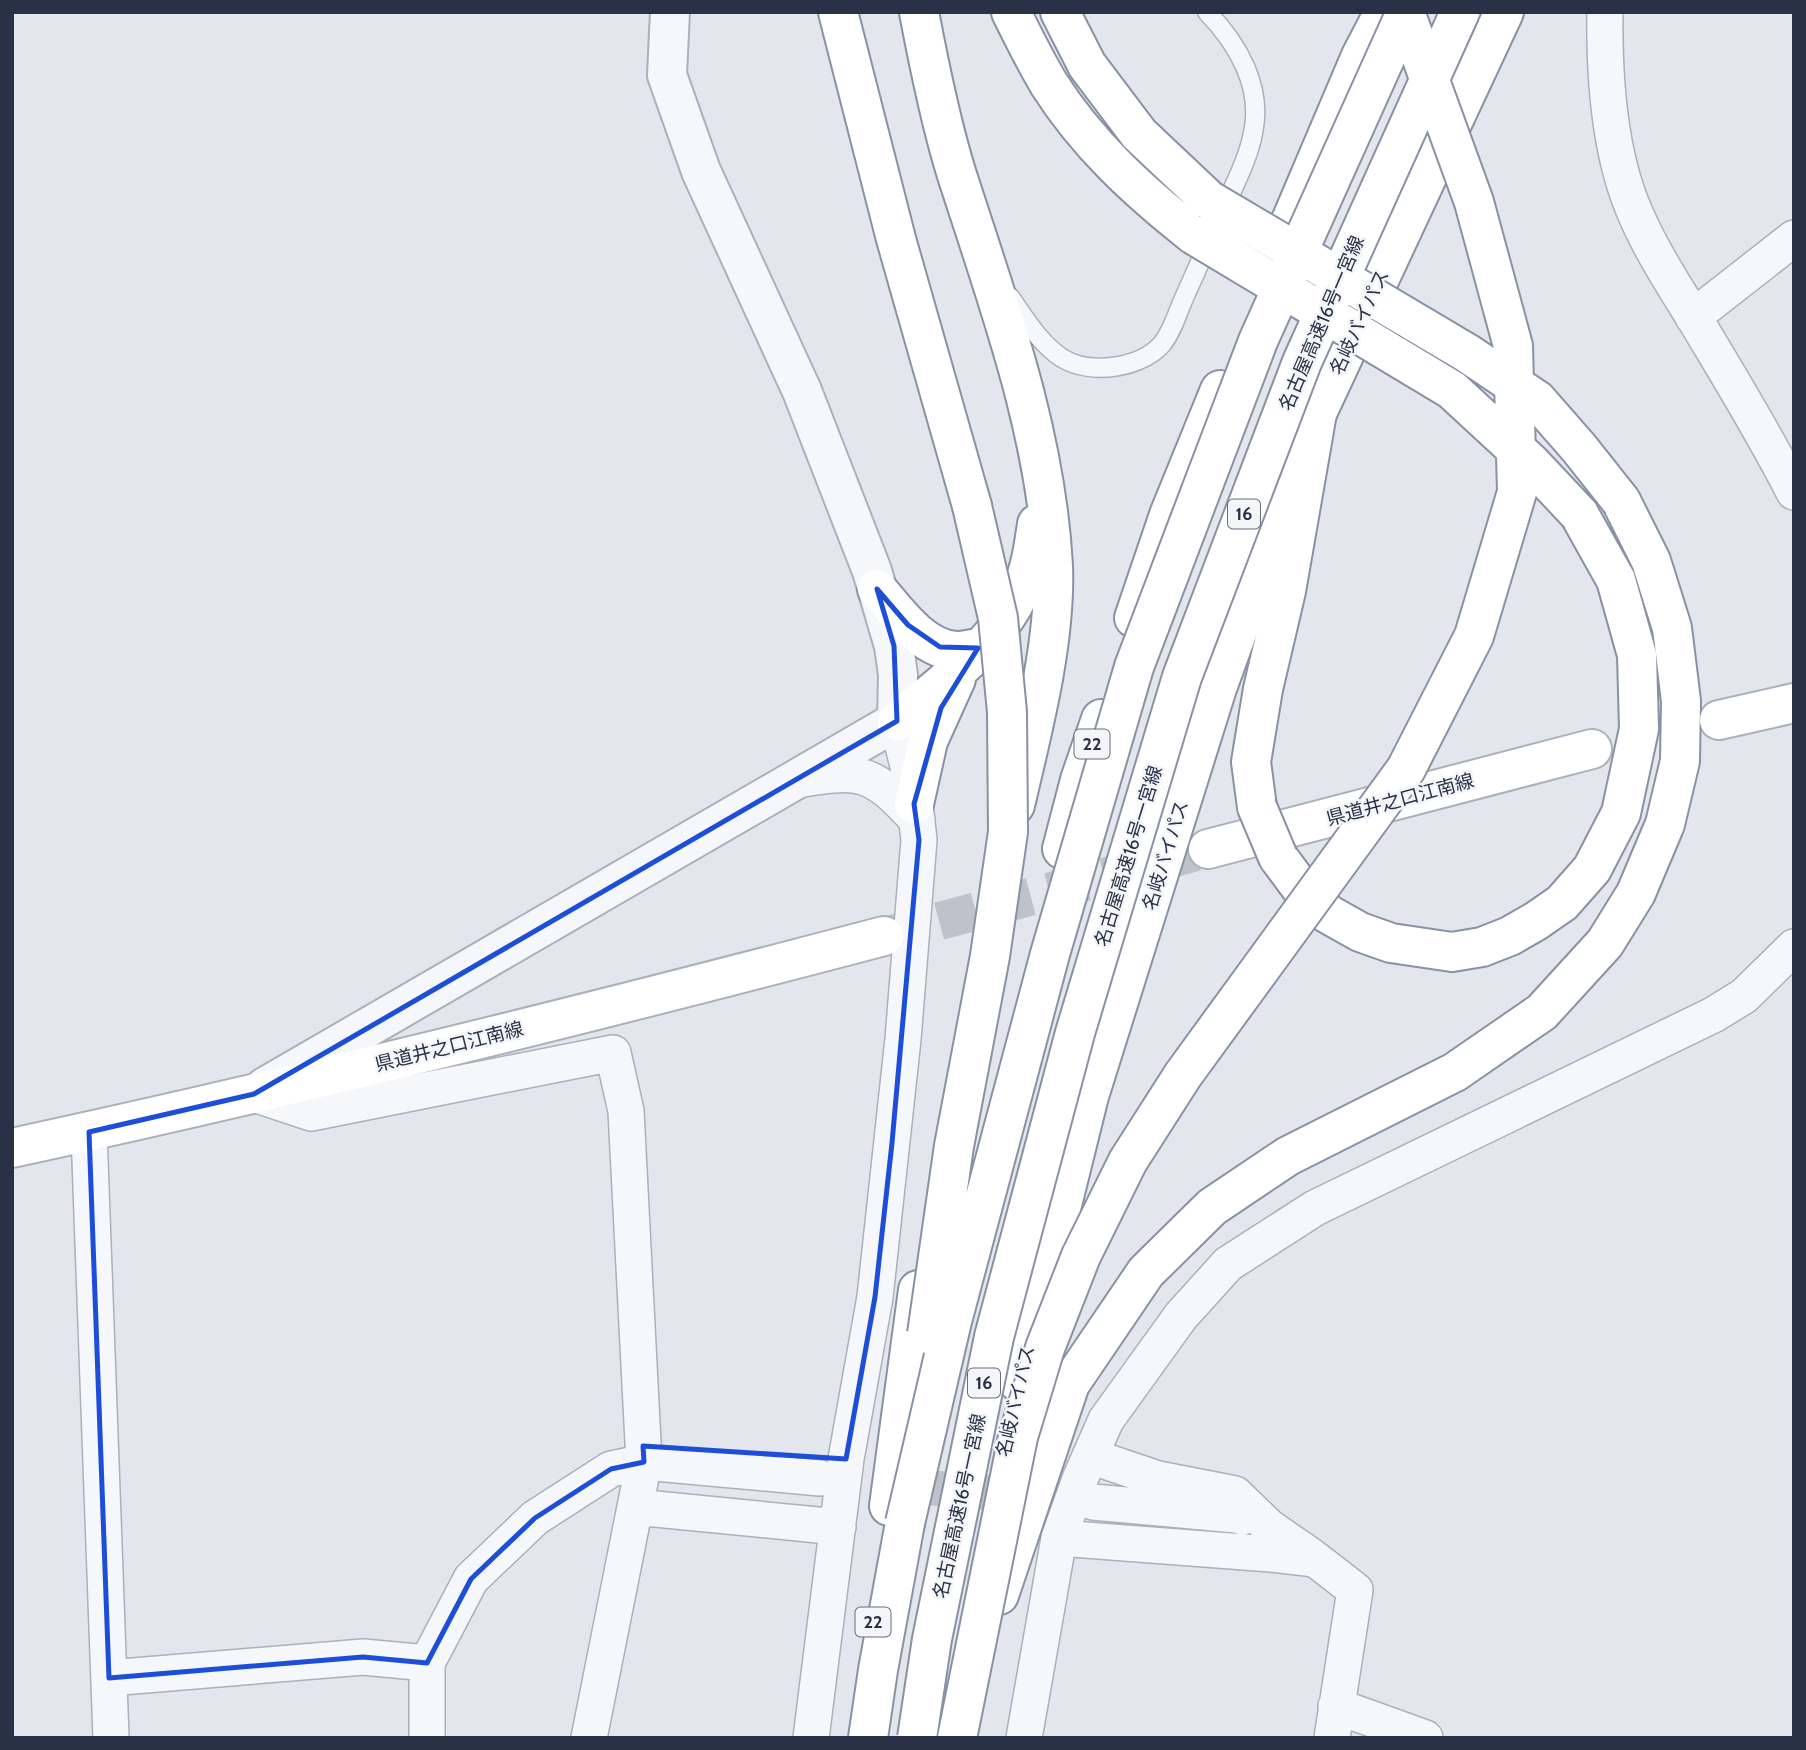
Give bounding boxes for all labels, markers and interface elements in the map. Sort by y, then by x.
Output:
street label: 名古屋高速16号一宮線 [1274,232,1369,414]
street label: 名岐バイパス [1325,266,1394,379]
road number: 16 [1228,500,1260,528]
road number: 22 [1074,730,1110,758]
street label: 名古屋高速16号一宮線 [1090,763,1167,949]
street label: 県道井之口江南線 [1324,769,1477,830]
street label: 名岐バイパス [1138,797,1193,913]
street label: 県道井之口江南線 [373,1017,526,1076]
street label: 名岐バイパス [992,1343,1039,1459]
road number: 16 [968,1368,1000,1398]
street label: 名古屋高速16号一宮線 [929,1412,990,1600]
road number: 22 [856,1608,890,1637]

